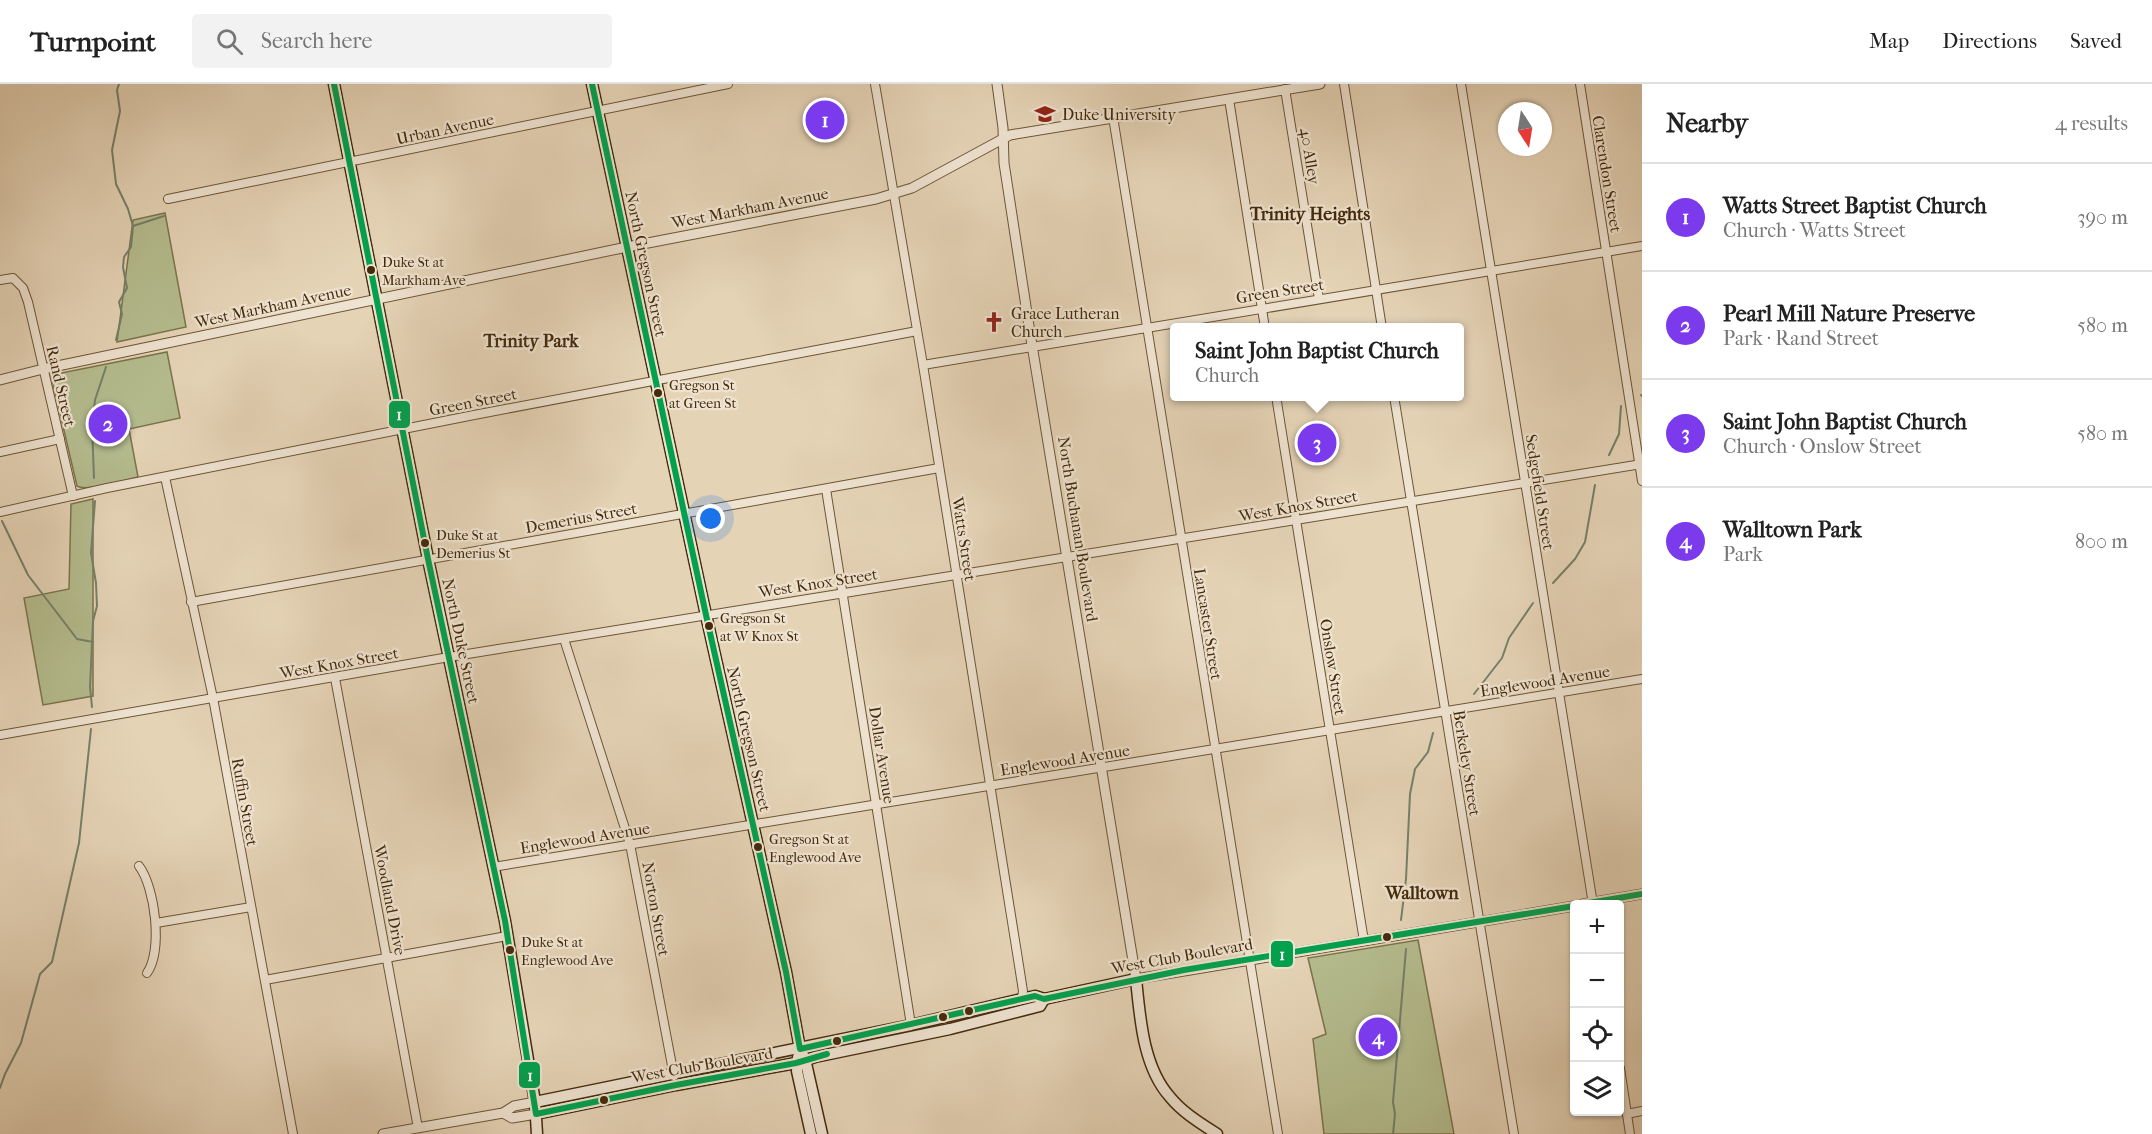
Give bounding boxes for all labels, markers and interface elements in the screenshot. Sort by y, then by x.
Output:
search box [192,14,612,68]
text: Turnpoint [30,25,156,58]
icon: search [213,25,246,58]
text: Search here [261,28,372,54]
text: Map [1869,29,1909,53]
text: Directions [1942,29,2037,53]
text: Saved [2070,29,2122,53]
pin: 1 [806,98,844,142]
school or university icon: Duke University [1033,102,1057,126]
north arrow [1498,102,1552,156]
place label: Duke University [1062,105,1176,124]
text: Nearby [1666,108,1748,139]
street label: Urban Avenue [394,109,496,149]
text: 4 results [2055,112,2128,135]
street label: Clarendon Street [1588,114,1626,234]
street label: 40 Alley [1296,126,1324,186]
street label: West Markham Avenue [669,183,830,233]
street label: North Gregson Street [621,190,671,339]
text: Watts Street Baptist Church [1723,193,1987,219]
district label: Trinity Heights [1249,204,1370,225]
text: 1 [1682,206,1689,229]
text: 390 m [2077,206,2128,229]
text: Church · Watts Street [1723,219,1906,242]
place label: Duke St at Markham Ave [382,254,466,289]
marker: Duke St at Markham Ave [365,264,377,276]
street label: Green Street [1235,275,1326,307]
street label: West Markham Avenue [192,280,353,332]
text: Pearl Mill Nature Preserve [1723,301,1975,327]
place label: Grace Lutheran Church [1011,304,1120,341]
church icon: Grace Lutheran Church [982,310,1006,334]
text: 2 [1680,314,1691,337]
text: 580 m [2077,314,2128,337]
popup [1170,323,1464,401]
text: Park · Rand Street [1723,327,1879,350]
district label: Trinity Park [482,331,579,352]
text: Saint John Baptist Church [1195,338,1439,364]
street label: Rand Street [42,344,80,429]
text: Church [1195,364,1259,387]
place label: Gregson St at Green St [669,377,736,412]
street label: Green Street [428,384,519,420]
marker: Gregson St at Green St [652,387,664,399]
line badge: 1 [388,400,411,429]
pin: 2 [88,402,128,446]
text: 1 [396,405,402,424]
text: Saint John Baptist Church [1723,409,1967,435]
pin: 3 [1298,420,1336,466]
text: 3 [1681,422,1690,445]
text: 580 m [2077,422,2128,445]
street label: Sedgefield Street [1521,433,1559,551]
street label: North Buchanan Boulevard [1054,435,1102,623]
text: Church · Onslow Street [1723,435,1922,458]
street label: West Knox Street [1236,486,1359,526]
street label: Watts Street [948,495,980,583]
street label: Demerius Street [524,499,639,537]
your location [696,504,725,533]
text: Walltown Park [1723,517,1861,543]
place label: Duke St at Demerius St [436,527,510,562]
text: 4 [1680,530,1691,553]
text: 800 m [2075,530,2128,553]
marker: Duke St at Demerius St [419,537,431,549]
text: Park [1723,543,1763,566]
street label: West Knox Street [756,564,879,602]
street label: Lancaster Street [1190,567,1226,681]
street label: North Duke Street [438,577,484,706]
place label: Gregson St at W Knox St [720,610,799,645]
street label: Onslow Street [1316,617,1350,717]
marker: Gregson St at W Knox St [703,620,715,632]
street label: West Knox Street [277,643,400,683]
street label: Englewood Avenue [1479,661,1611,701]
street label: North Gregson Street [723,665,775,814]
street label: Dollar Avenue [865,705,899,805]
street label: Berkeley Street [1449,709,1485,818]
street label: Englewood Avenue [999,740,1131,780]
street label: Ruffin Street [228,756,262,848]
street label: Englewood Avenue [519,818,651,858]
place label: Gregson St at Englewood Ave [769,831,861,866]
marker: Gregson St at Englewood Ave [752,841,764,853]
street label: Woodland Drive [370,842,410,957]
street label: Norton Street [638,860,674,958]
district label: Walltown [1384,883,1459,904]
map controls [1570,900,1624,1116]
button: + [1570,900,1624,954]
unlabelled marker [1381,931,1393,943]
place label: Duke St at Englewood Ave [521,934,613,969]
street label: West Club Boulevard [1109,934,1255,978]
line badge: 1 [1270,940,1294,968]
marker: Duke St at Englewood Ave [504,944,516,956]
text: 1 [1279,945,1285,964]
button: − [1570,954,1624,1008]
unlabelled marker [963,1005,975,1017]
button: locate [1570,1008,1624,1062]
unlabelled marker [937,1011,949,1023]
pin: 4 [1358,1014,1398,1060]
unlabelled marker [831,1035,843,1047]
street label: West Club Boulevard [629,1043,775,1087]
line badge: 1 [518,1061,541,1089]
button: layers [1570,1062,1624,1116]
text: 1 [527,1066,533,1085]
unlabelled marker [598,1094,610,1106]

